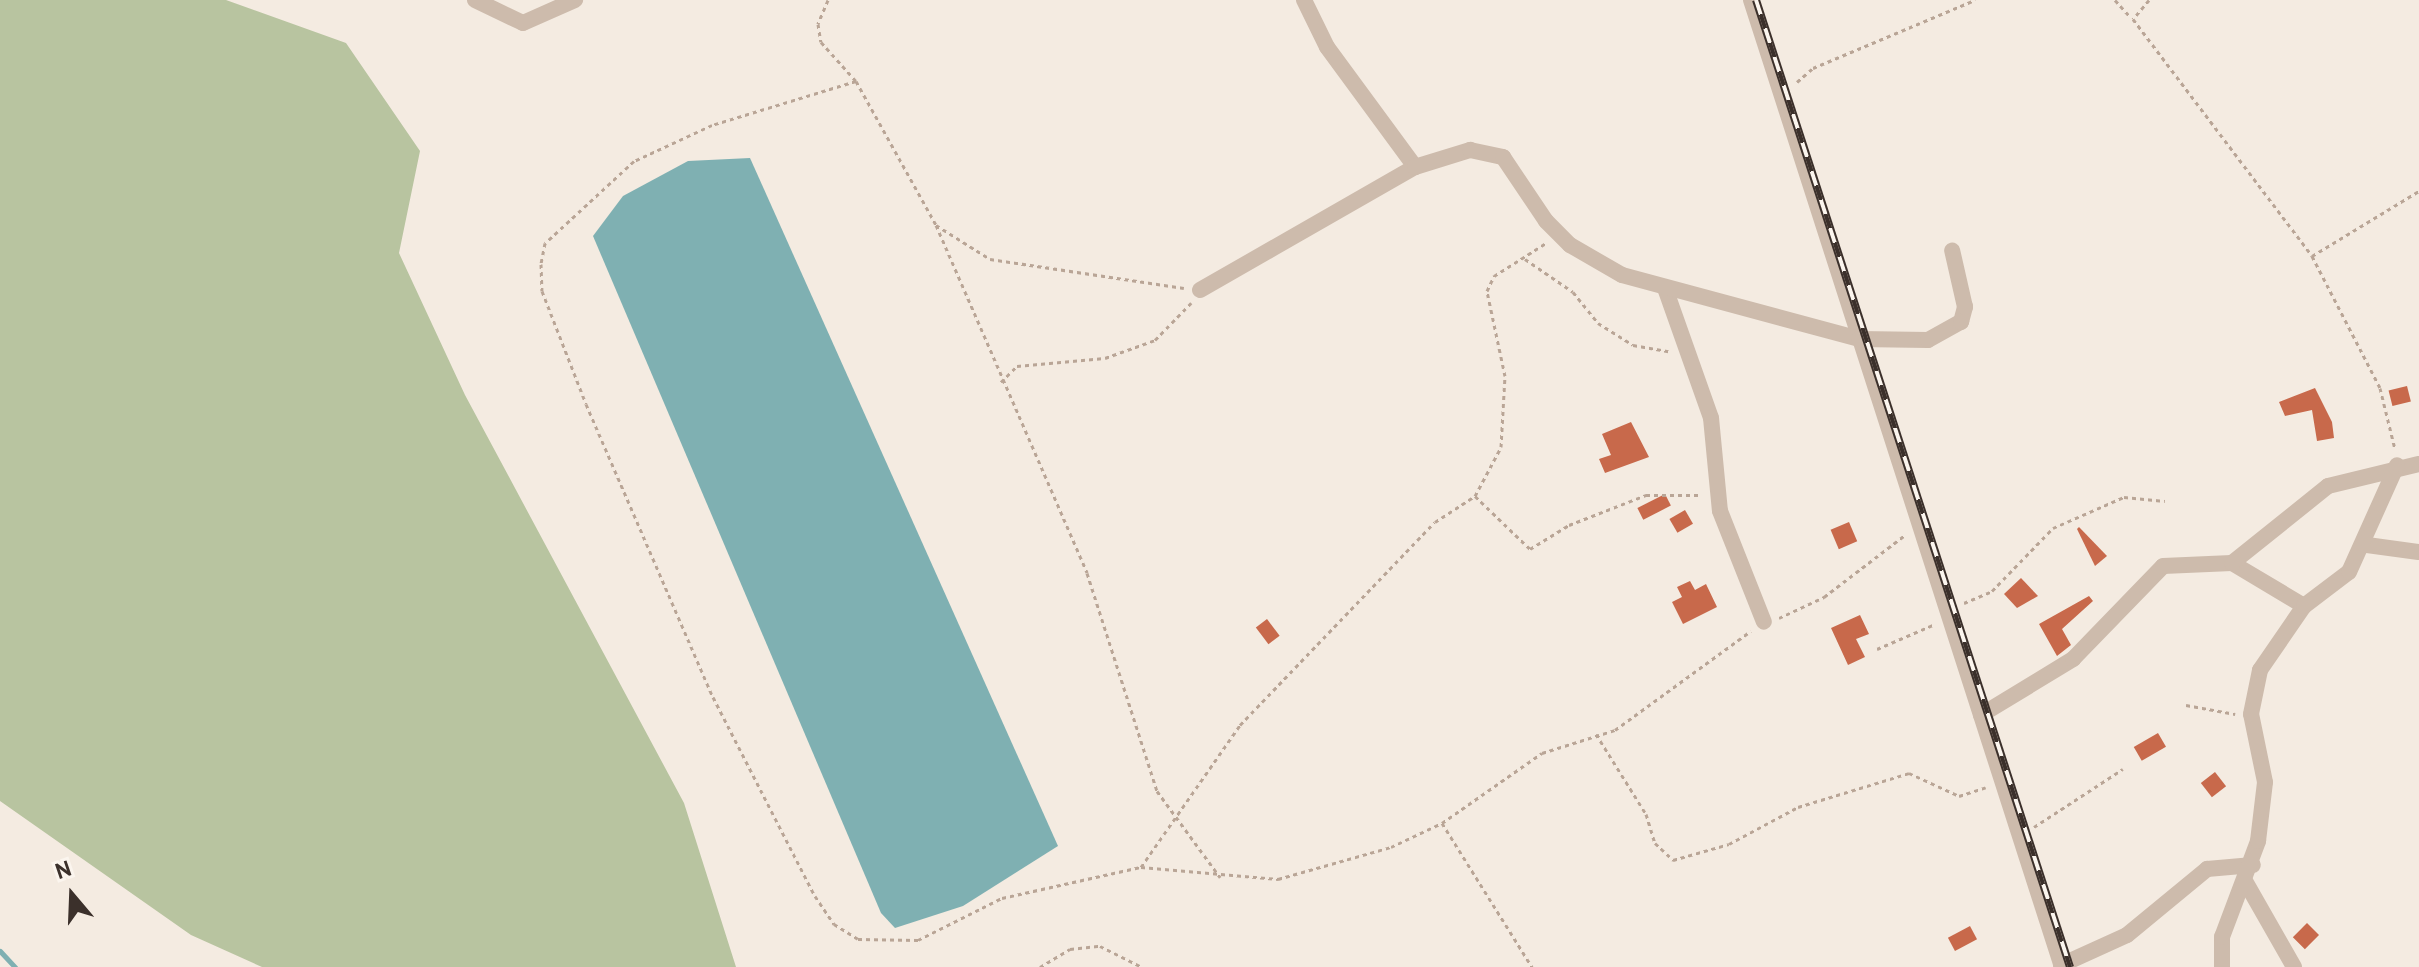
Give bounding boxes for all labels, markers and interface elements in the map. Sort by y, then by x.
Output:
north arrow [32,855,112,935]
text: N [52,857,76,887]

